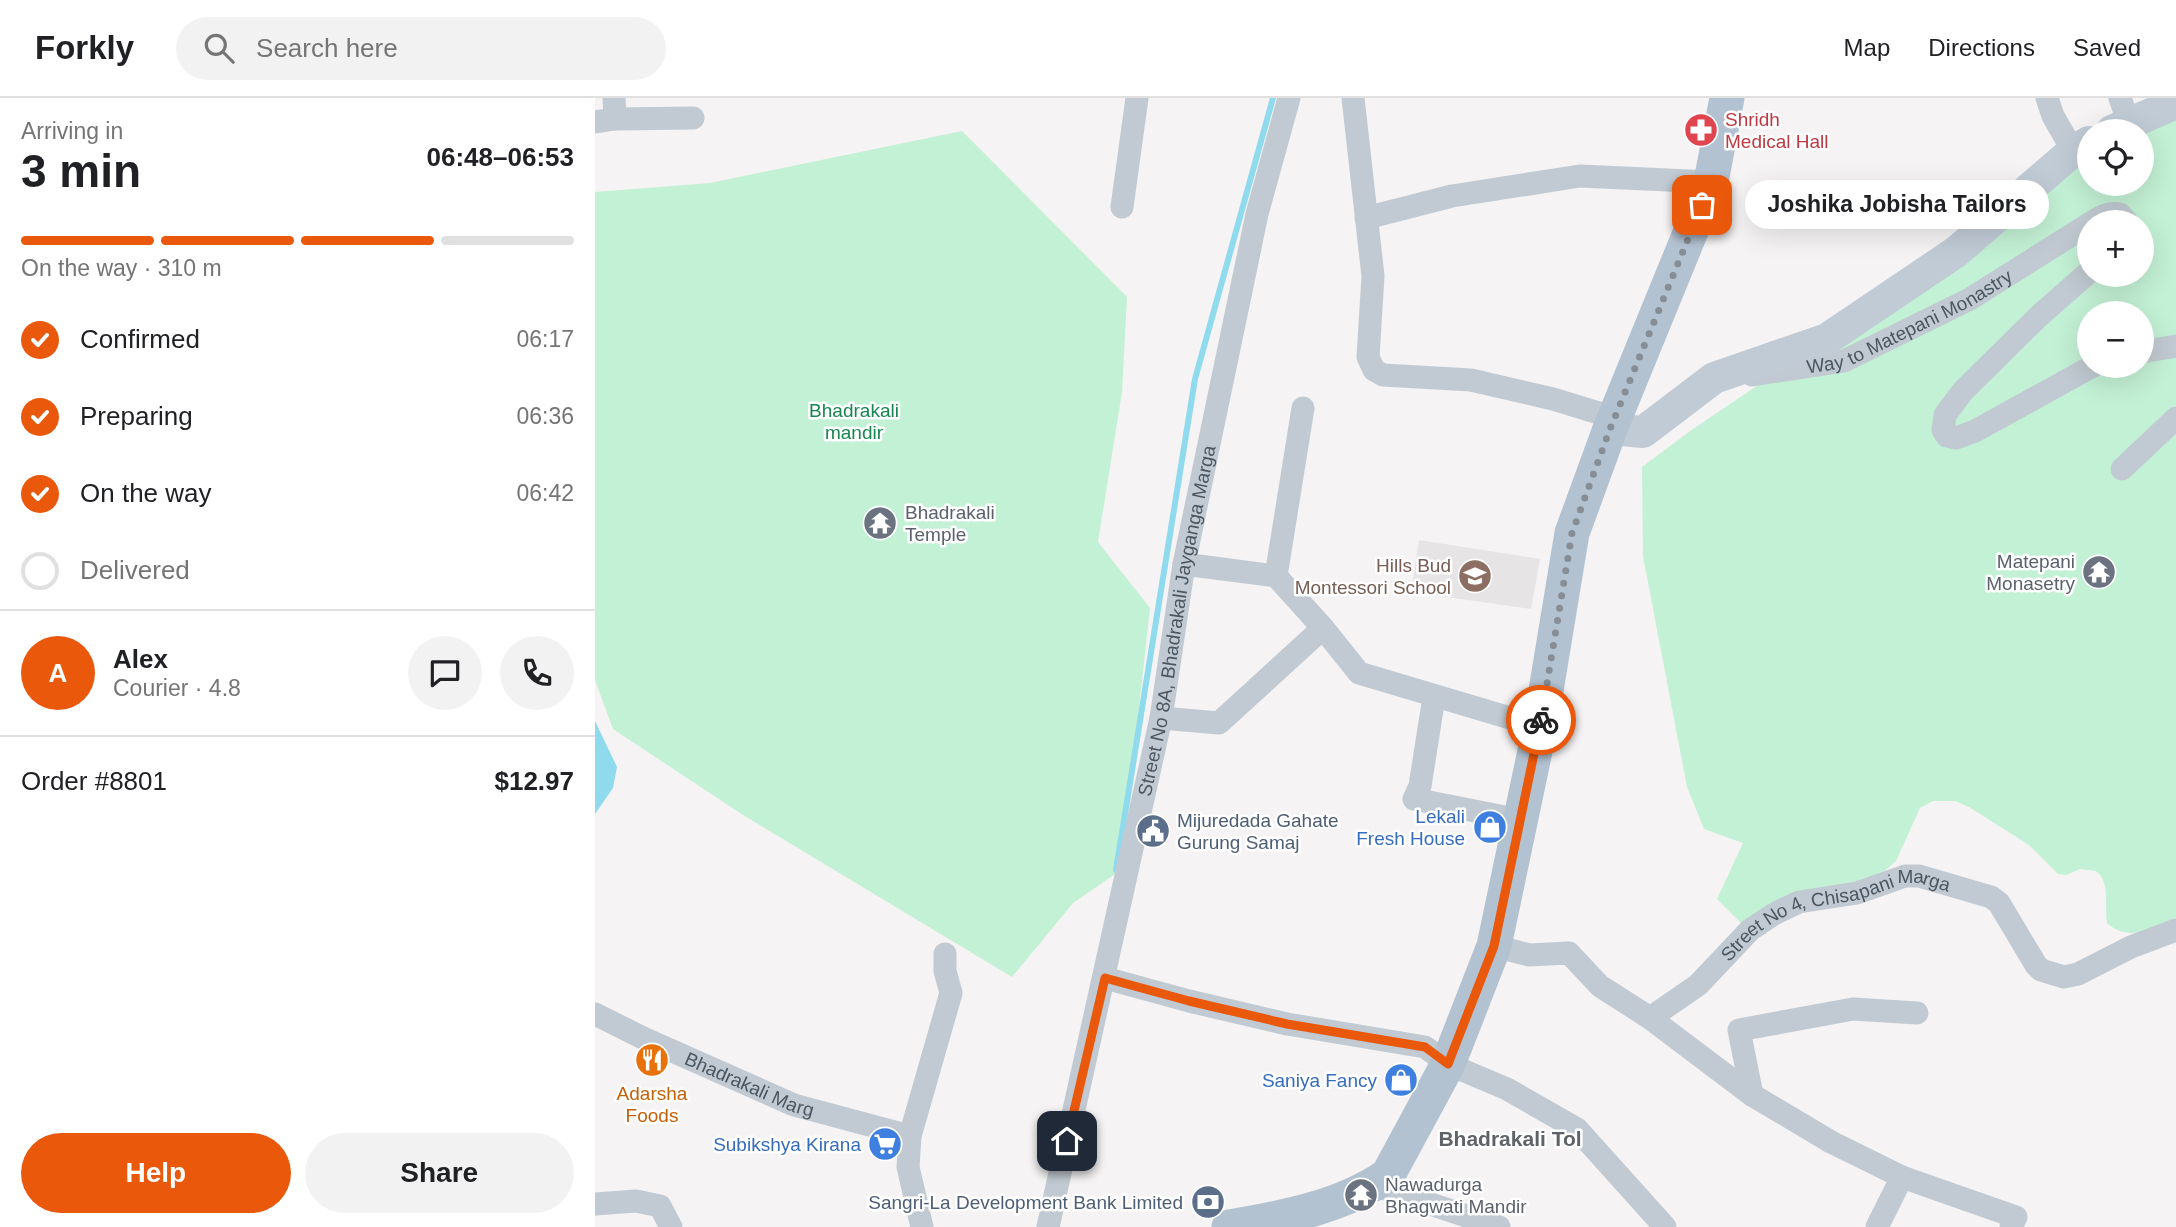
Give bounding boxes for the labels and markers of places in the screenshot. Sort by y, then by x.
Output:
place label: Shridh Medical Hall [1725,109,1828,152]
pharmacy icon: Shridh Medical Hall [1682,111,1720,149]
pin [1672,175,1732,235]
callout: Joshika Jobisha Tailors [1744,180,2049,230]
place label: Bhadrakali Temple [905,502,995,545]
temple icon: Bhadrakali Temple [861,504,899,542]
place label: Matepani Monasetry [1986,551,2075,594]
temple icon: Matepani Monasetry [2080,553,2118,591]
place label: Hills Bud Montessori School [1295,555,1451,598]
school or university icon: Hills Bud Montessori School [1456,557,1494,595]
place label: Lekali Fresh House [1356,806,1465,849]
shop icon: Lekali Fresh House [1471,808,1509,846]
place label: Mijuredada Gahate Gurung Samaj [1177,810,1339,853]
public building icon: Mijuredada Gahate Gurung Samaj [1134,812,1172,850]
restaurant icon: Adarsha Foods [633,1041,671,1079]
shop icon: Saniya Fancy [1382,1061,1420,1099]
place label: Saniya Fancy [1262,1070,1377,1091]
place label: Adarsha Foods [617,1083,688,1126]
pin [1037,1111,1097,1171]
supermarket icon: Subikshya Kirana [866,1125,904,1163]
place label: Subikshya Kirana [713,1134,861,1155]
place label: Nawadurga Bhagwati Mandir [1385,1174,1527,1217]
temple icon: Nawadurga Bhagwati Mandir [1342,1176,1380,1214]
bank icon: Sangri-La Development Bank Limited [1189,1183,1227,1221]
place label: Sangri-La Development Bank Limited [868,1192,1183,1213]

